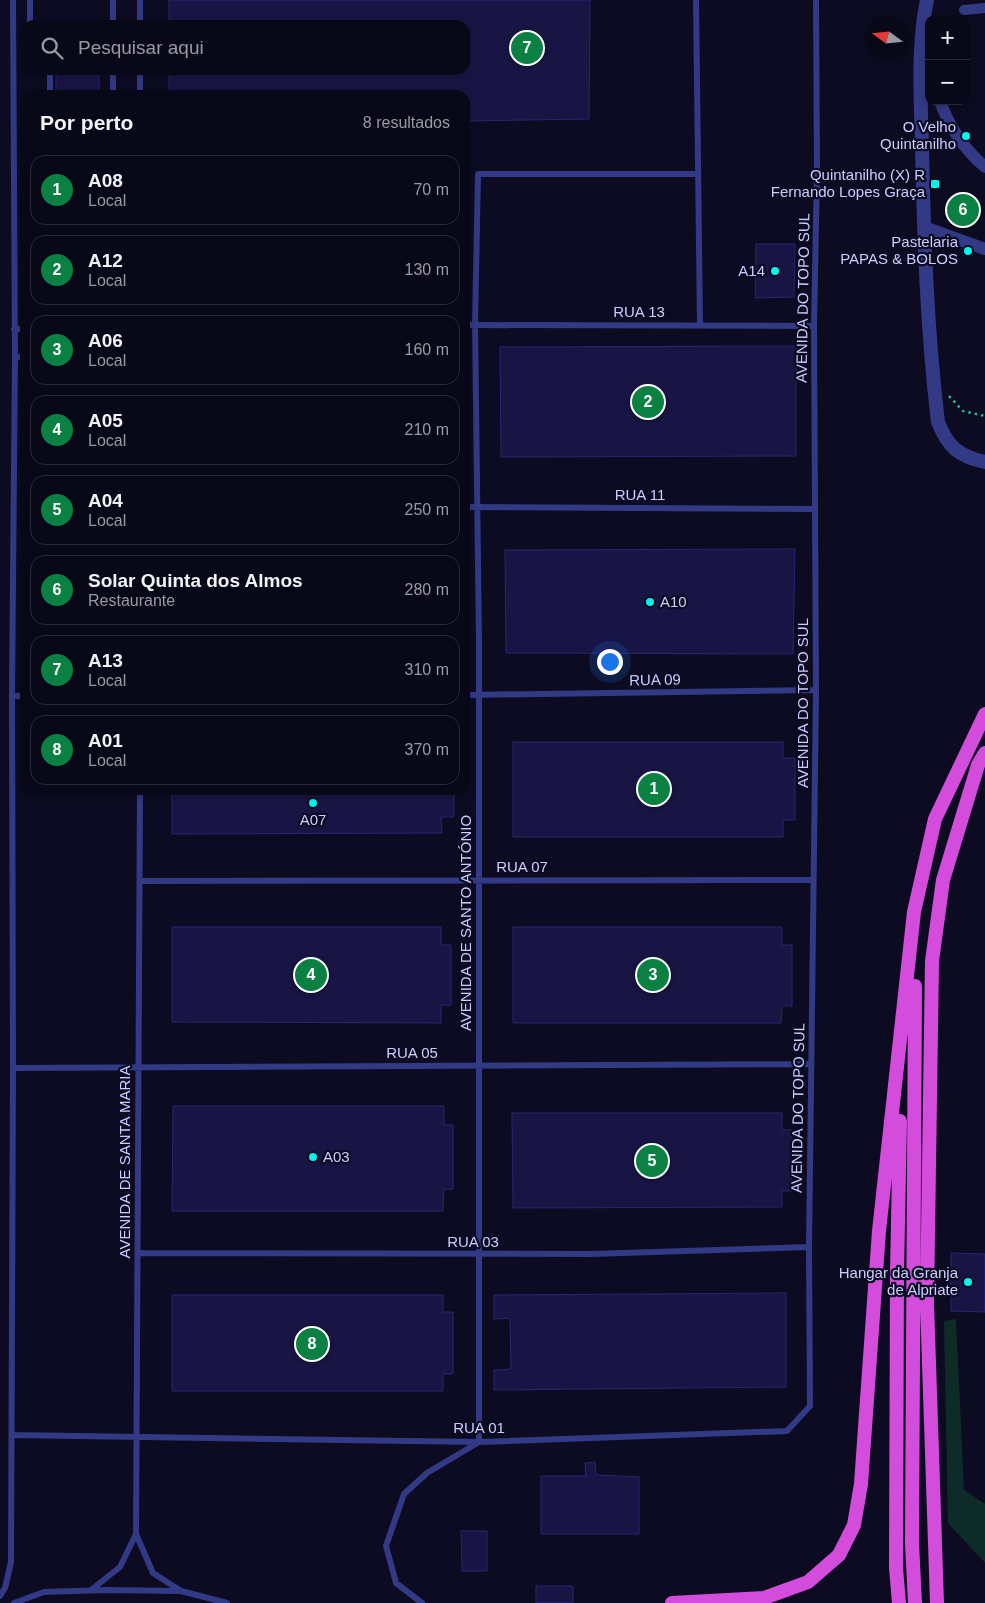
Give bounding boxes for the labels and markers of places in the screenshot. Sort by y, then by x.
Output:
pin: 7 [511,29,543,67]
place label: O Velho Quintanilho [880,118,956,152]
marker: O Velho Quintanilho [960,130,972,142]
place label: Quintanilho (X) R Fernando Lopes Graça [771,166,926,200]
marker: Quintanilho (X) R Fernando Lopes Graça [929,178,941,190]
pin: 6 [947,191,979,229]
place label: Pastelaria PAPAS & BOLOS [840,233,959,267]
marker: Pastelaria PAPAS & BOLOS [962,245,974,257]
place label: A14 [738,262,765,279]
marker: A14 [769,265,781,277]
pin: 2 [632,383,664,421]
place label: A10 [660,593,687,610]
marker: A10 [644,596,656,608]
pin: 1 [638,770,670,808]
marker: A07 [307,797,319,809]
place label: A07 [300,811,326,828]
pin: 4 [295,956,327,994]
pin: 3 [637,956,669,994]
pin: 5 [636,1142,668,1180]
place label: A03 [323,1148,350,1165]
marker: A03 [307,1151,319,1163]
place label: Hangar da Granja de Alpriate [839,1264,959,1298]
marker: Hangar da Granja de Alpriate [962,1276,974,1288]
pin: 8 [296,1325,328,1363]

